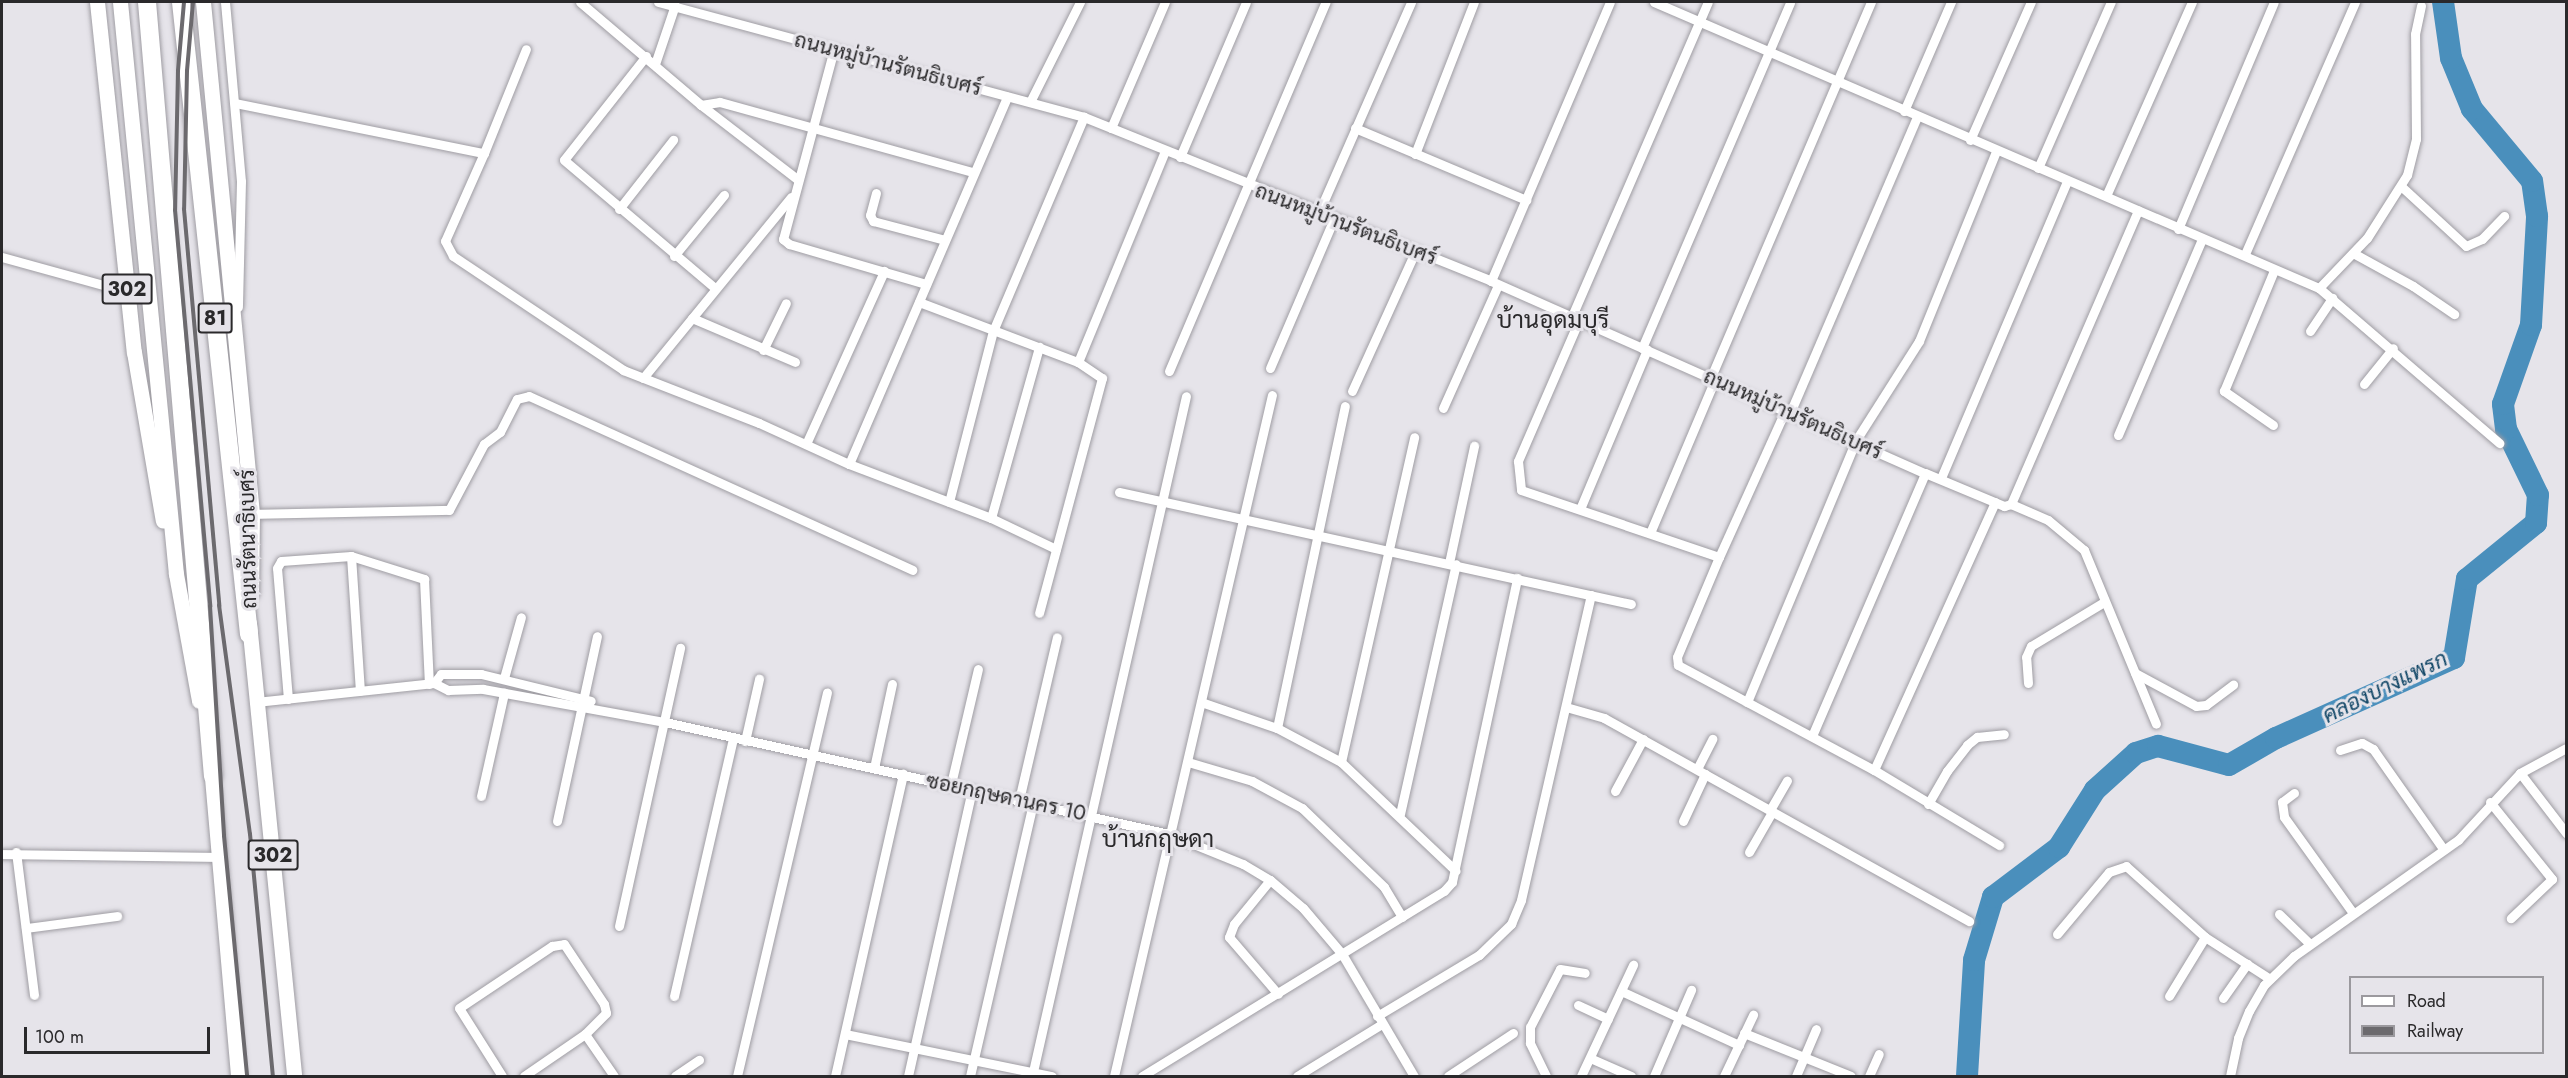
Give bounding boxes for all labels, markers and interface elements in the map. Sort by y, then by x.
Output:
street label: ถนนหมู่บ้านรัตนธิเบศร์ [792,27,984,101]
street label: ถนนหมู่บ้านรัตนธิเบศร์ [1251,178,1441,270]
road number: 302 [102,272,152,306]
road number: 81 [197,301,233,335]
district label: บ้านอุดมบุรี [1497,306,1609,334]
street label: ถนนหมู่บ้านรัตนธิเบศร์ [1700,363,1886,465]
street label: ถนนรัตนาธิเบศร์ [234,469,262,609]
water label: คลองบางแพรก [2318,645,2452,729]
street label: ซอยกฤษดานคร 10 [924,768,1088,826]
district label: บ้านกฤษดา [1102,825,1214,853]
road number: 302 [248,838,298,872]
legend [2349,976,2544,1054]
text: Road [2407,988,2446,1014]
scale bar [27,1015,213,1053]
text: Railway [2407,1018,2463,1044]
text: 100 m [35,1024,84,1050]

